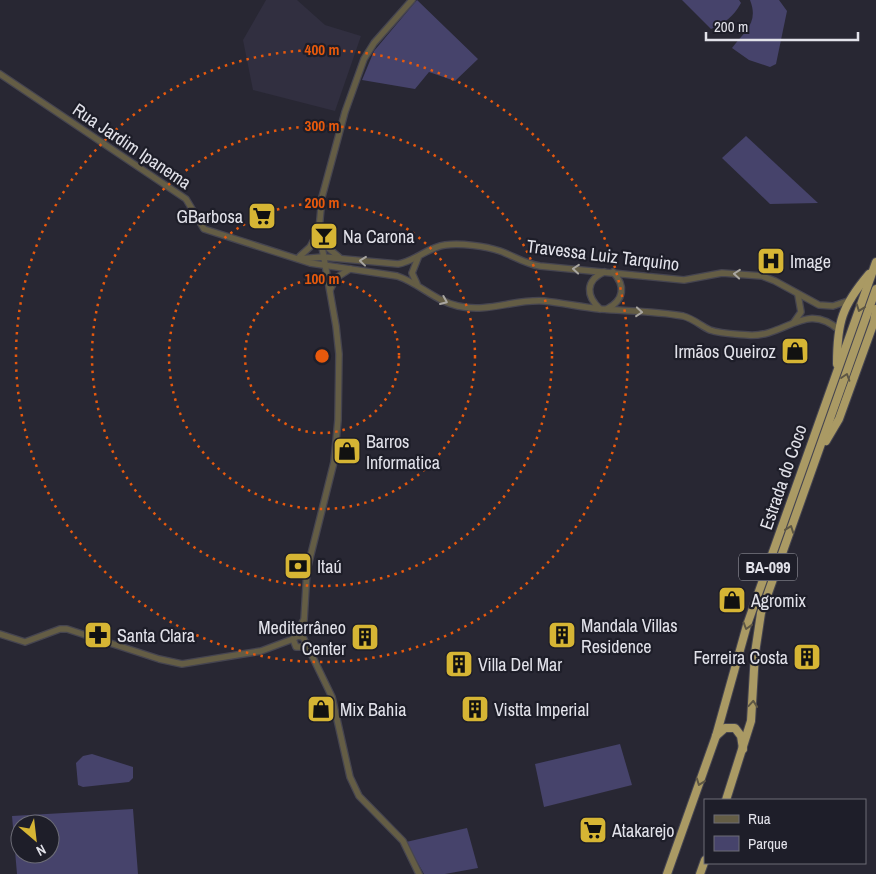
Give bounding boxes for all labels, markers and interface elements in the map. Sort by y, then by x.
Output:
scale bar [706,10,858,42]
text: 200 m [714,16,748,37]
text: 400 m [305,39,339,60]
street label: Rua Jardim Ipanema [68,97,196,195]
text: 300 m [305,115,339,136]
text: 200 m [305,192,339,213]
supermarket icon: GBarbosa [247,201,277,231]
place label: GBarbosa [177,204,243,229]
bar icon: Na Carona [309,221,339,251]
place label: Na Carona [343,224,414,249]
street label: Travessa Luiz Tarquino [525,233,681,277]
hospital icon: Image [756,246,786,276]
place label: Image [790,249,831,274]
one-way arrow [359,255,367,266]
one-way arrow [571,264,579,275]
text: 100 m [305,268,339,289]
one-way arrow [732,269,740,280]
one-way arrow [439,295,448,306]
one-way arrow [855,303,865,312]
one-way arrow [635,306,643,317]
shop icon: Irmãos Queiroz [780,336,810,366]
place label: Irmãos Queiroz [674,339,776,364]
centre of rings [313,347,331,365]
one-way arrow [840,373,850,381]
street label: Estrada do Coco [753,421,813,533]
place label: Barros Informatica [366,429,440,475]
shop icon: Barros Informatica [332,436,362,466]
one-way arrow [784,525,794,534]
bank icon: Itaú [283,551,313,581]
place label: Itaú [317,554,342,579]
road number: BA-099 [739,554,797,580]
shop icon: Agromix [717,585,747,615]
place label: Agromix [750,588,807,613]
place label: Mandala Villas Residence [581,613,678,659]
place label: Mediterrâneo Center [258,615,346,661]
pharmacy icon: Santa Clara [83,620,113,650]
building icon: Mandala Villas Residence [547,620,577,650]
building icon: Mediterrâneo Center [350,622,380,652]
one-way arrow [743,622,753,630]
place label: Santa Clara [117,623,195,648]
building icon: Ferreira Costa [792,642,822,672]
place label: Ferreira Costa [694,645,788,670]
building icon: Villa Del Mar [444,649,474,679]
place label: Villa Del Mar [478,652,562,677]
shop icon: Mix Bahia [306,694,336,724]
building icon: Vistta Imperial [460,694,490,724]
place label: Mix Bahia [340,697,406,722]
place label: Vistta Imperial [494,697,589,722]
one-way arrow [747,700,758,708]
one-way arrow [696,777,706,785]
legend [704,799,866,864]
text: Rua [748,808,771,829]
north arrow [10,814,60,864]
supermarket icon: Atakarejo [578,815,608,845]
place label: Atakarejo [611,818,674,843]
text: Parque [748,833,788,854]
text: N [33,841,49,860]

